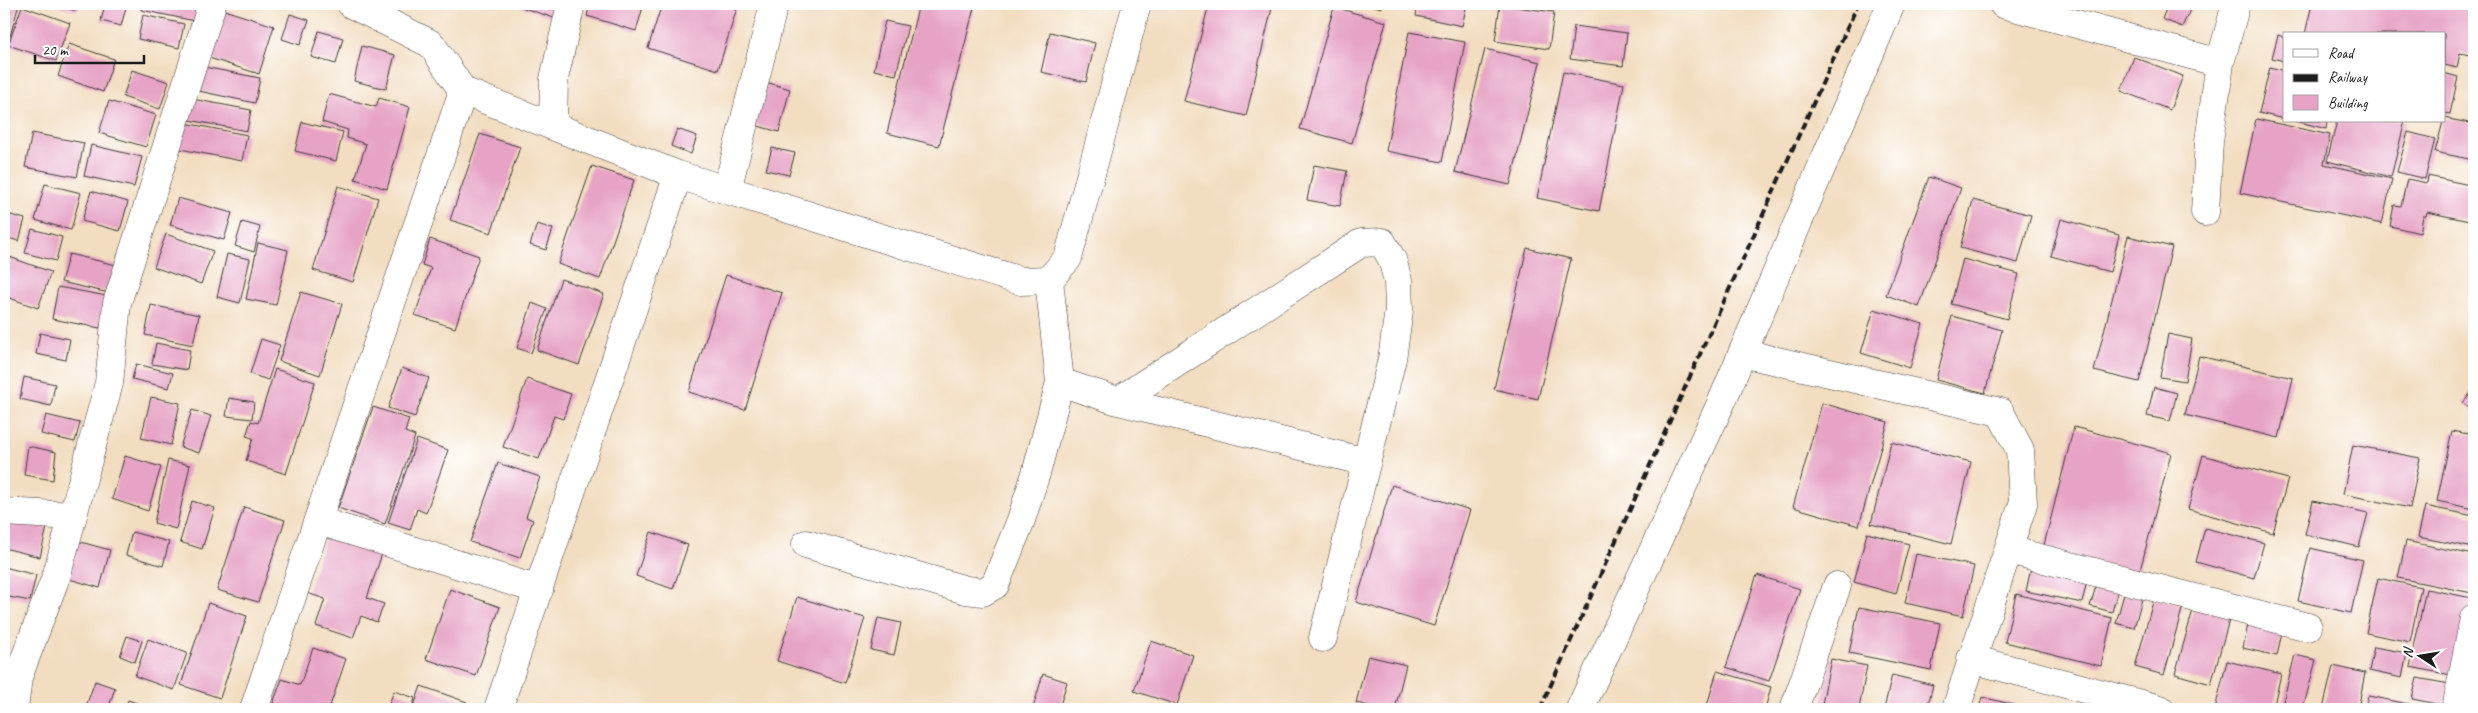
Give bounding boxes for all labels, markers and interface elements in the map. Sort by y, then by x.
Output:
scale bar [35,32,144,64]
legend [2283,32,2446,122]
text: 20 m [42,41,69,60]
text: Road [2328,44,2355,63]
text: Railway [2328,68,2369,87]
text: Building [2328,94,2368,113]
north arrow [2396,630,2446,680]
text: N [2399,645,2417,659]

